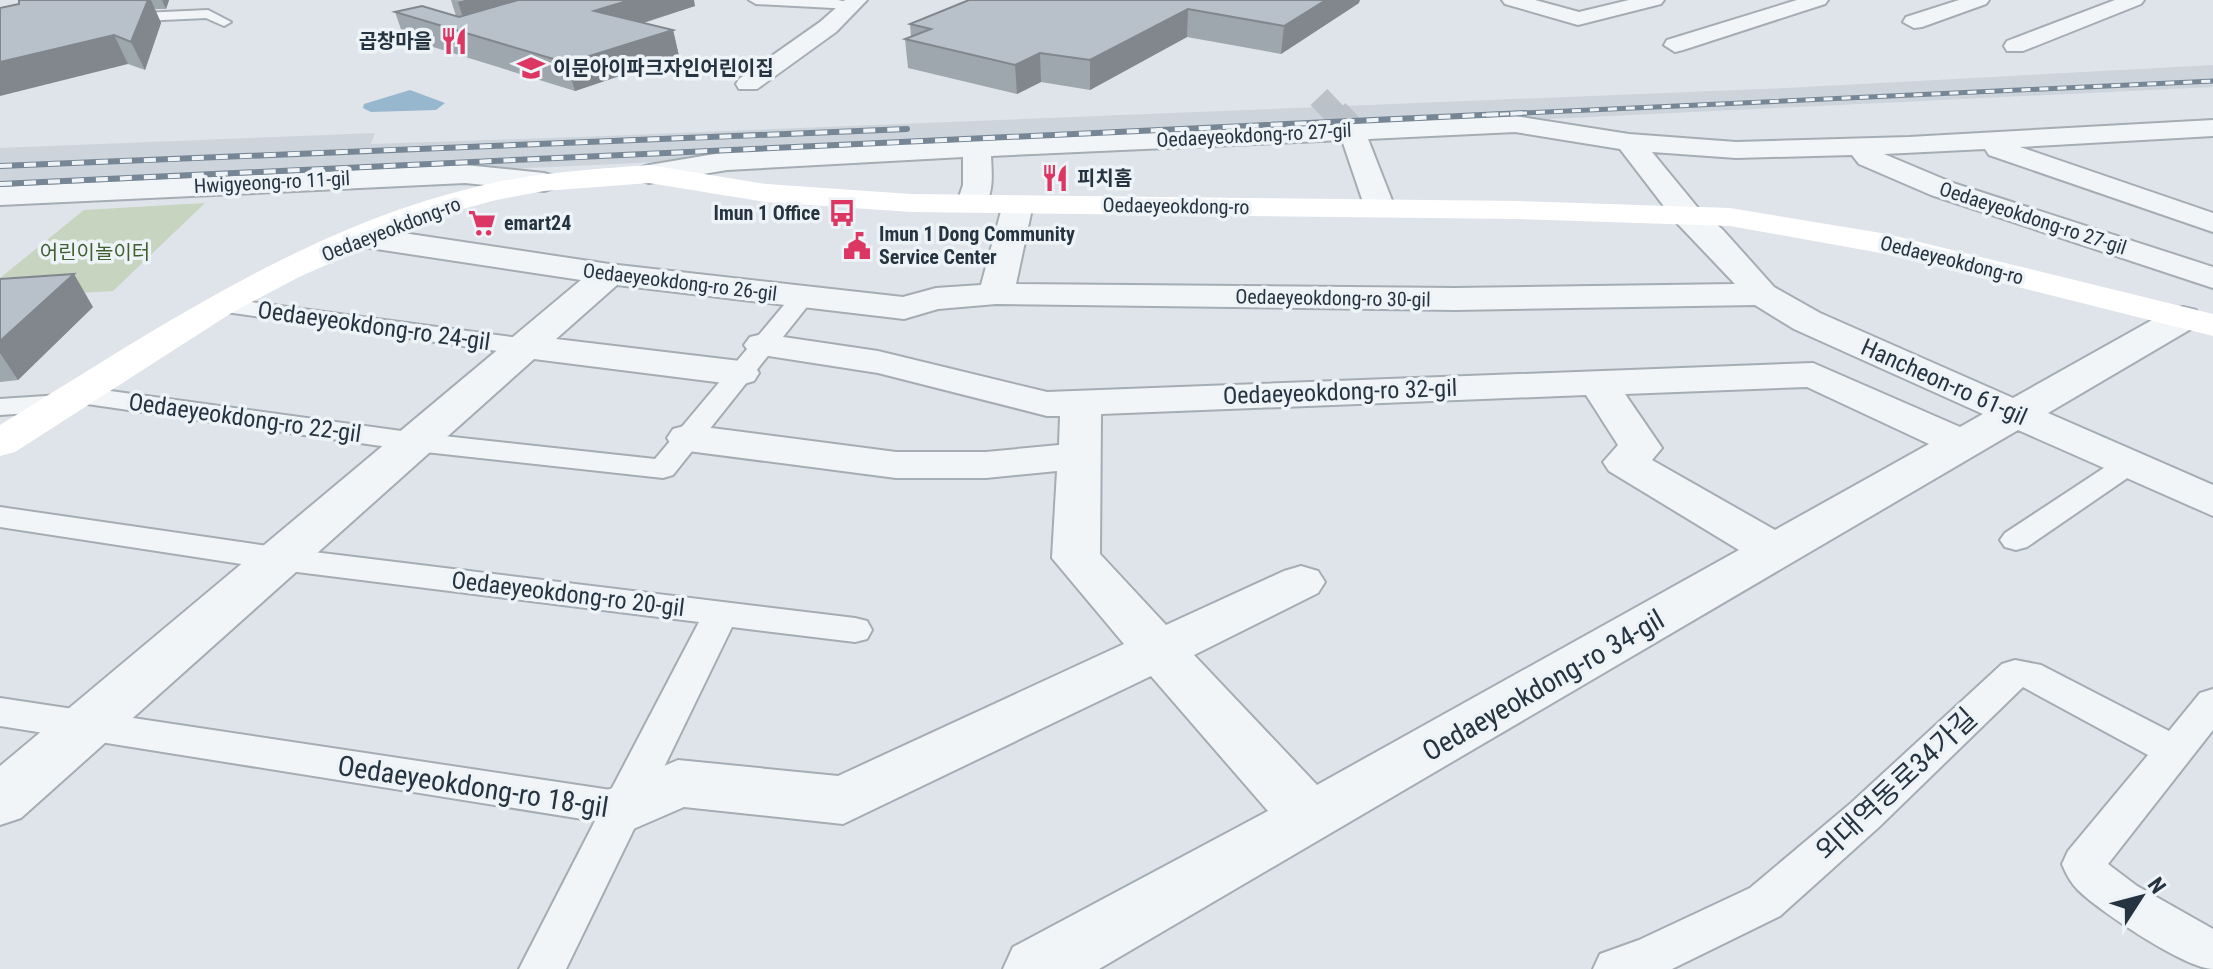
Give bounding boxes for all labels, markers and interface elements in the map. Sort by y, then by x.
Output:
restaurant icon: 곱창마을 [439,26,469,56]
place label: 곱창마을 [358,29,432,53]
school or university icon: 이문아이파크자인어린이집 [516,53,546,83]
place label: 이문아이파크자인어린이집 [553,56,774,80]
street label: Oedaeyeokdong-ro 27-gil [1156,118,1352,152]
restaurant icon: 피치홈 [1040,163,1070,193]
street label: Hwigyeong-ro 11-gil [193,166,351,198]
place label: 피치홈 [1077,166,1132,190]
street label: Oedaeyeokdong-ro 27-gil [1936,176,2130,260]
street label: Oedaeyeokdong-ro [318,191,464,267]
street label: Oedaeyeokdong-ro [1102,193,1250,219]
bus stop icon: Imun 1 Office [827,198,857,228]
place label: Imun 1 Office [714,201,820,225]
supermarket icon: emart24 [467,208,497,238]
place label: emart24 [504,211,571,235]
place label: Imun 1 Dong Community Service Center [879,222,1075,269]
public building icon: Imun 1 Dong Community Service Center [842,231,872,261]
street label: Oedaeyeokdong-ro [1878,231,2026,289]
park label: 어린이놀이터 [40,240,150,264]
street label: Oedaeyeokdong-ro 26-gil [582,258,778,306]
street label: Oedaeyeokdong-ro 30-gil [1235,284,1431,312]
street label: Oedaeyeokdong-ro 24-gil [256,296,492,356]
street label: Hancheon-ro 61-gil [1857,333,2031,431]
street label: Oedaeyeokdong-ro 32-gil [1222,374,1458,410]
street label: Oedaeyeokdong-ro 22-gil [127,388,363,448]
street label: Oedaeyeokdong-ro 20-gil [450,566,686,622]
street label: Oedaeyeokdong-ro 34-gil [1417,603,1670,768]
street label: 외대역동로34가길 [1809,701,1984,867]
street label: Oedaeyeokdong-ro 18-gil [335,749,611,824]
north arrow [2101,857,2181,937]
text: N [2143,873,2171,898]

